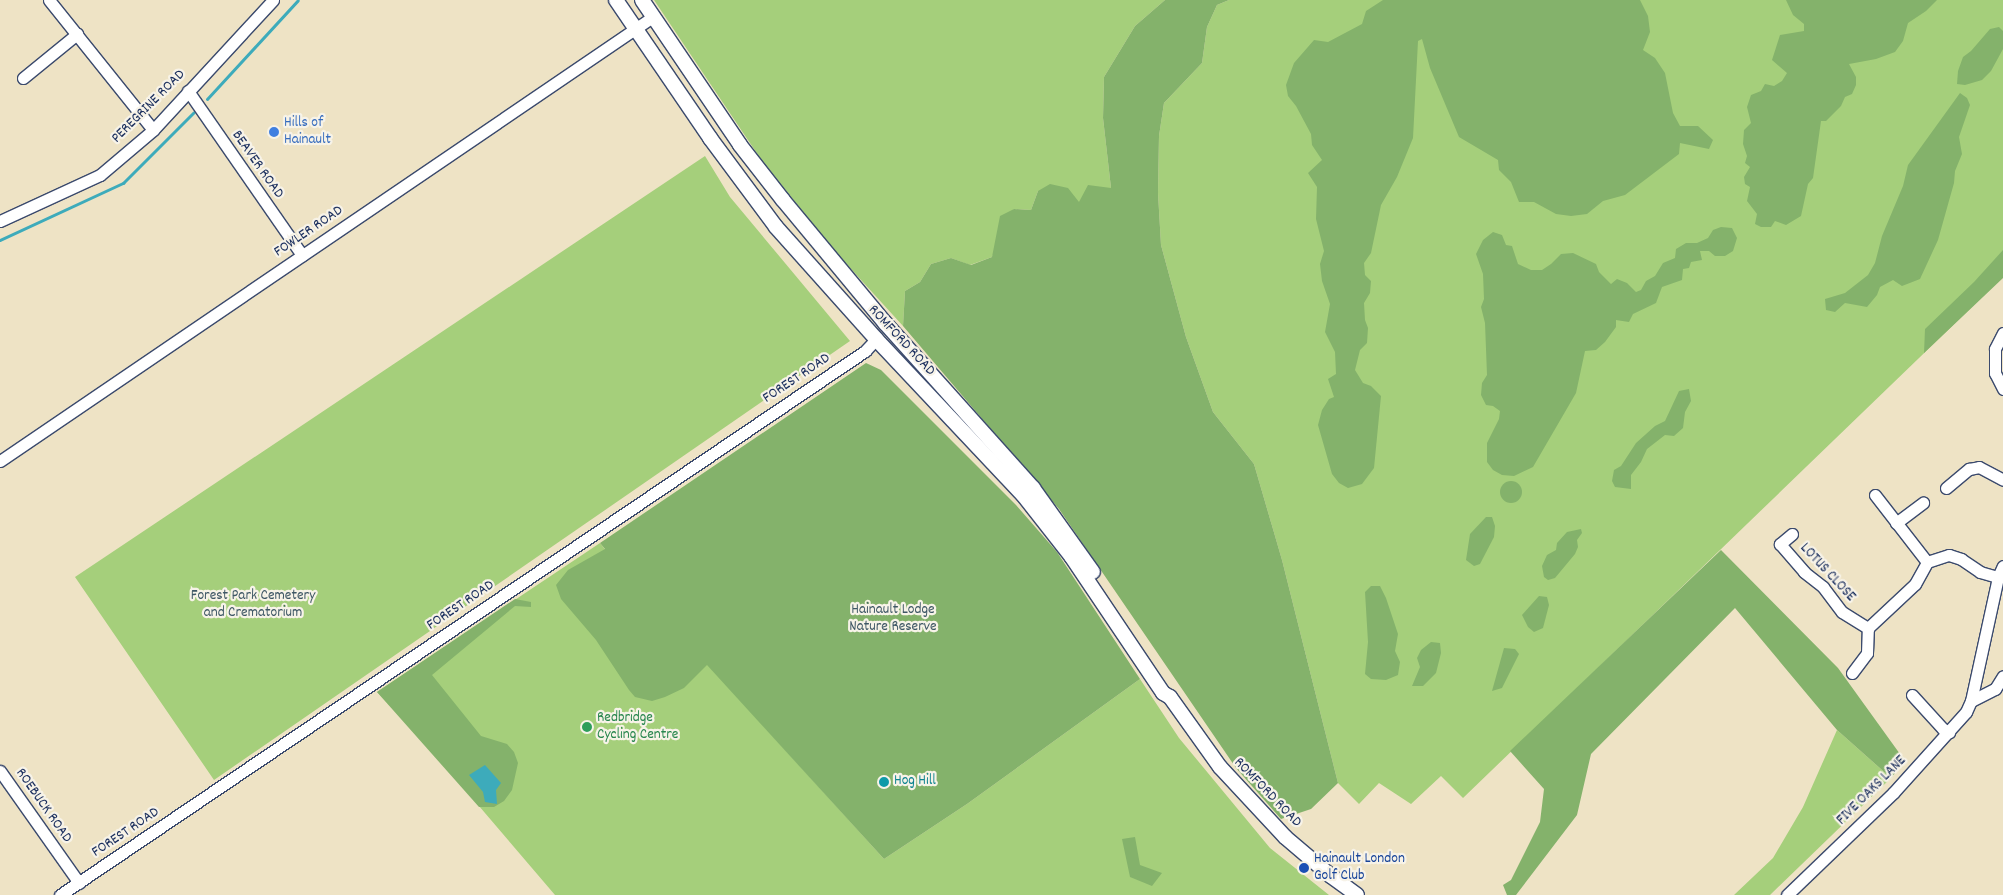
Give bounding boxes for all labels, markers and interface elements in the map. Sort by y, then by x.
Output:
street label: PEREGRINE ROAD [108,66,190,148]
place label: Hills of Hainault [284,114,331,149]
marker: Hills of Hainault [268,126,280,138]
street label: BEAVER ROAD [227,128,287,202]
street label: FOWLER ROAD [271,202,347,262]
street label: ROMFORD ROAD [864,302,938,380]
street label: FOREST ROAD [760,350,834,408]
street label: LOTUS CLOSE [1795,540,1859,606]
street label: FOREST ROAD [424,577,498,635]
park label: Forest Park Cemetery and Crematorium [191,587,315,622]
park label: Hainault Lodge Nature Reserve [849,601,937,636]
place label: Redbridge Cycling Centre [597,709,678,744]
marker: Redbridge Cycling Centre [581,721,593,733]
street label: FIVE OAKS LANE [1833,752,1911,830]
street label: ROMFORD ROAD [1229,754,1305,832]
street label: ROEBUCK ROAD [11,765,75,847]
place label: Hog Hill [894,773,936,791]
marker: Hog Hill [878,776,890,788]
street label: FOREST ROAD [89,804,163,862]
place label: Hainault London Golf Club [1314,850,1405,885]
marker: Hainault London Golf Club [1298,862,1310,874]

